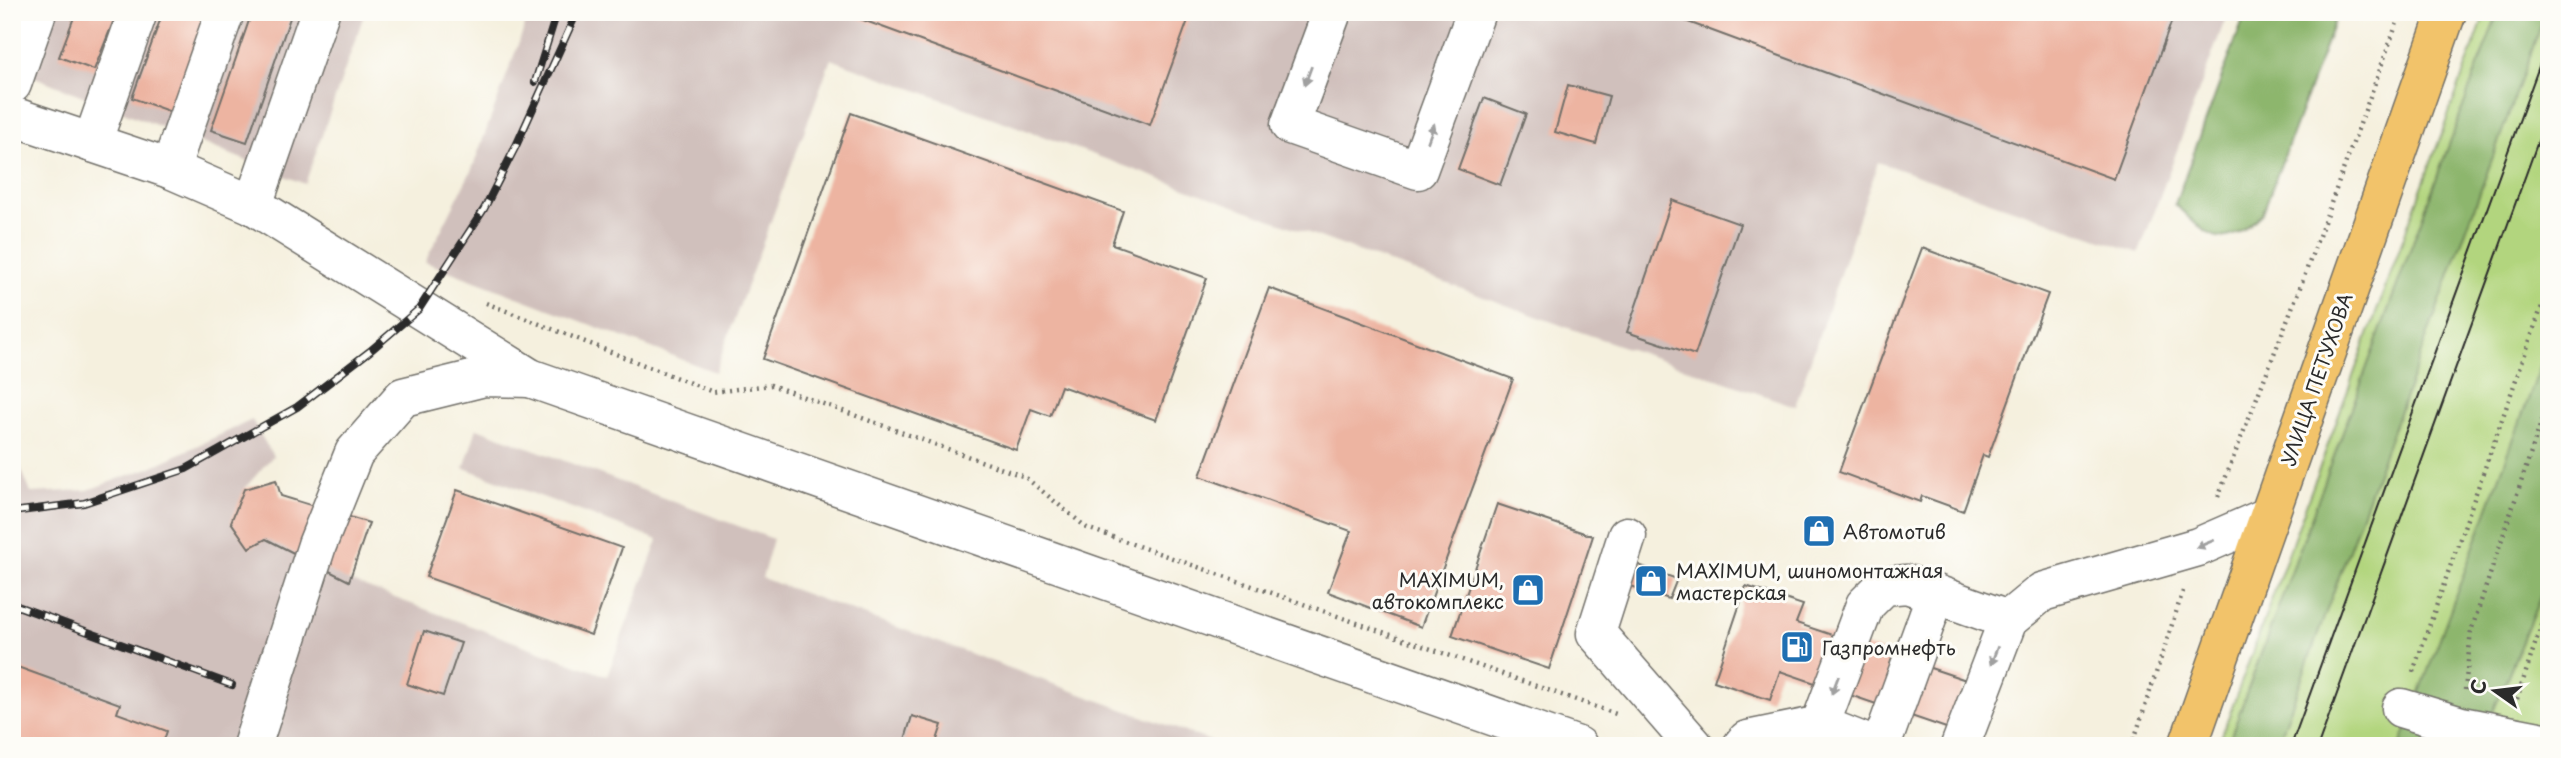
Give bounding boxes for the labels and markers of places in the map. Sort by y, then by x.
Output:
shop icon: Автомотив [1800,512,1838,550]
place label: Автомотив [1843,517,1946,545]
place label: MAXIMUM, шиномонтажная мастерская [1676,556,1943,606]
shop icon: MAXIMUM, шиномонтажная мастерская [1632,562,1670,600]
place label: MAXIMUM, автокомплекс [1372,565,1504,615]
shop icon: MAXIMUM, автокомплекс [1509,571,1547,609]
fuel station icon: Газпромнефть [1778,628,1816,666]
place label: Газпромнефть [1822,633,1956,661]

